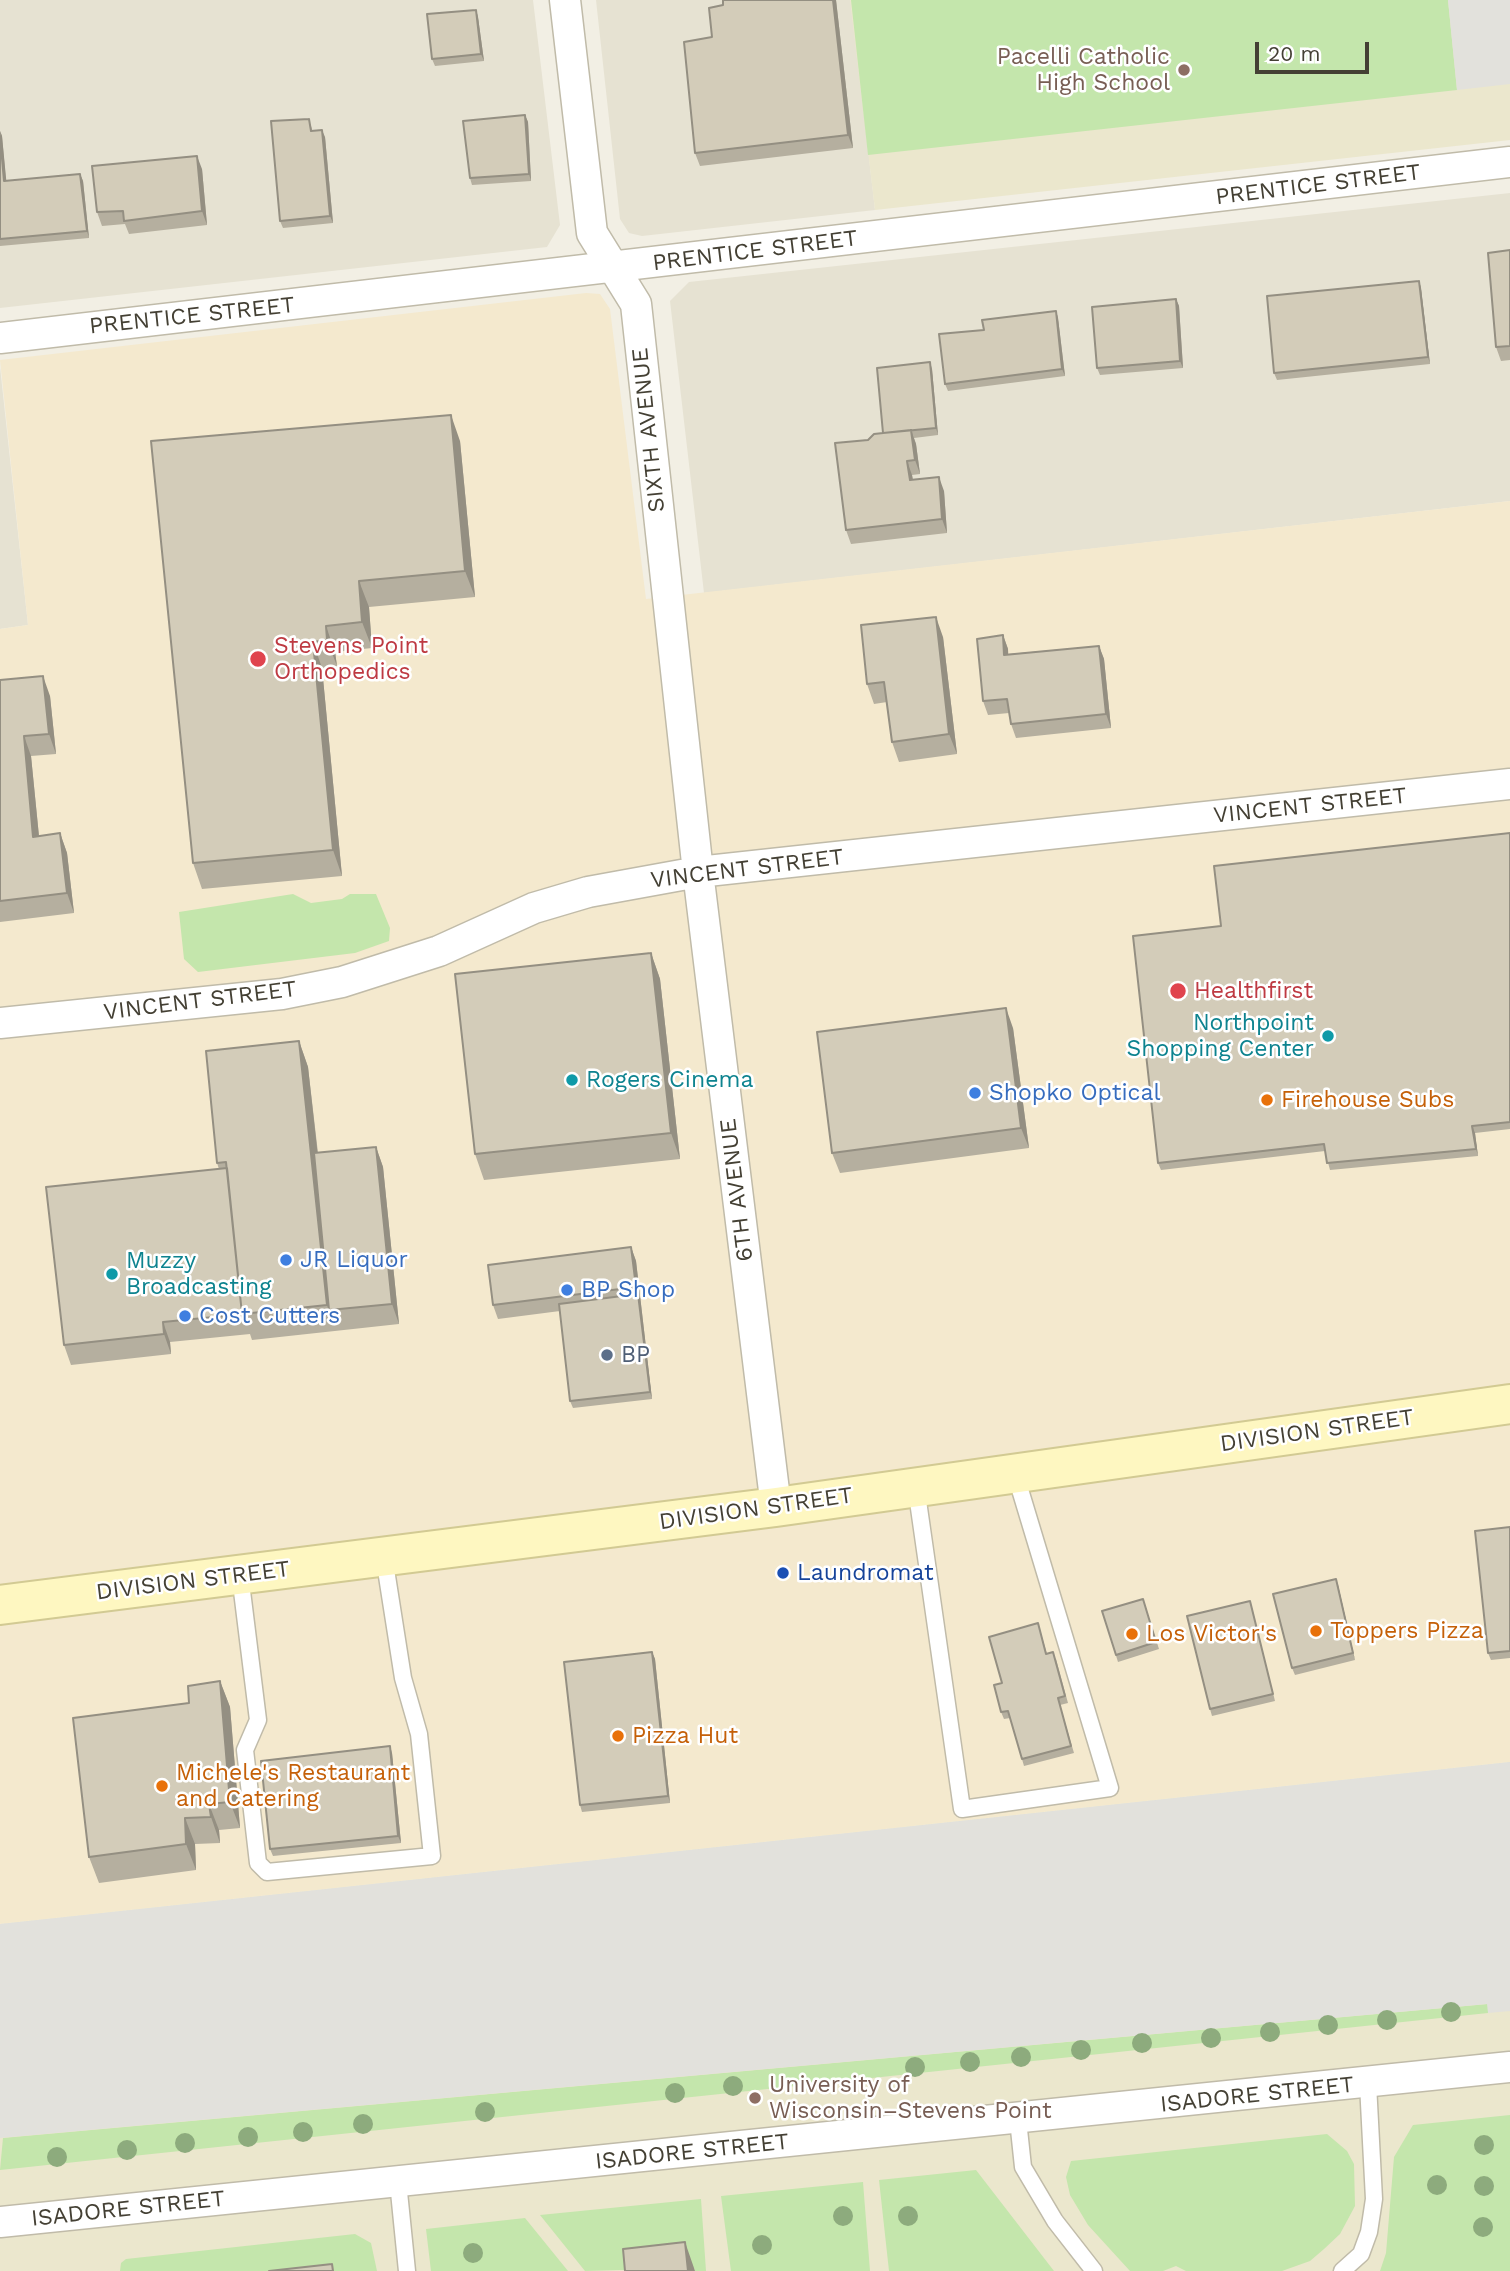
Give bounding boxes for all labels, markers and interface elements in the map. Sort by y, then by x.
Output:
scale bar [1258,28,1372,72]
text: 20 m [1268,41,1320,66]
place label: Pacelli Catholic High School [997,43,1170,97]
marker: Pacelli Catholic High School [1176,62,1192,78]
street label: PRENTICE STREET [1214,159,1422,211]
street label: PRENTICE STREET [651,225,859,277]
street label: PRENTICE STREET [88,291,296,341]
street label: SIXTH AVENUE [627,346,671,514]
place label: Stevens Point Orthopedics [274,632,428,686]
marker: Stevens Point Orthopedics [248,649,268,669]
street label: VINCENT STREET [1212,782,1408,830]
street label: VINCENT STREET [649,843,845,895]
street label: VINCENT STREET [102,975,298,1027]
place label: Healthfirst [1194,977,1313,1005]
marker: Healthfirst [1168,981,1188,1001]
place label: Northpoint Shopping Center [1127,1009,1314,1063]
marker: Northpoint Shopping Center [1320,1028,1336,1044]
place label: Rogers Cinema [586,1066,753,1094]
marker: Rogers Cinema [564,1072,580,1088]
place label: Shopko Optical [989,1079,1160,1107]
marker: Shopko Optical [967,1085,983,1101]
place label: Firehouse Subs [1281,1086,1454,1114]
marker: Firehouse Subs [1259,1092,1275,1108]
street label: 6TH AVENUE [715,1117,759,1263]
place label: JR Liquor [300,1246,408,1274]
place label: Muzzy Broadcasting [126,1247,272,1301]
marker: JR Liquor [278,1252,294,1268]
marker: Muzzy Broadcasting [104,1266,120,1282]
place label: BP Shop [581,1276,675,1304]
marker: BP Shop [559,1282,575,1298]
place label: Cost Cutters [199,1302,340,1330]
marker: Cost Cutters [177,1308,193,1324]
place label: BP [621,1341,650,1369]
marker: BP [599,1347,615,1363]
street label: DIVISION STREET [1218,1404,1416,1458]
street label: DIVISION STREET [657,1482,855,1536]
street label: DIVISION STREET [95,1555,291,1607]
place label: Laundromat [797,1559,934,1587]
marker: Laundromat [775,1565,791,1581]
place label: Toppers Pizza [1330,1617,1484,1645]
place label: Los Victor's [1146,1620,1277,1648]
marker: Toppers Pizza [1308,1623,1324,1639]
marker: Los Victor's [1124,1626,1140,1642]
place label: Pizza Hut [632,1722,738,1750]
marker: Pizza Hut [610,1728,626,1744]
place label: Michele's Restaurant and Catering [176,1759,410,1813]
marker: Michele's Restaurant and Catering [154,1778,170,1794]
place label: University of Wisconsin–Stevens Point [769,2071,1052,2125]
street label: ISADORE STREET [1159,2071,1355,2119]
marker: University of Wisconsin–Stevens Point [747,2090,763,2106]
street label: ISADORE STREET [594,2128,790,2176]
street label: ISADORE STREET [30,2185,226,2233]

